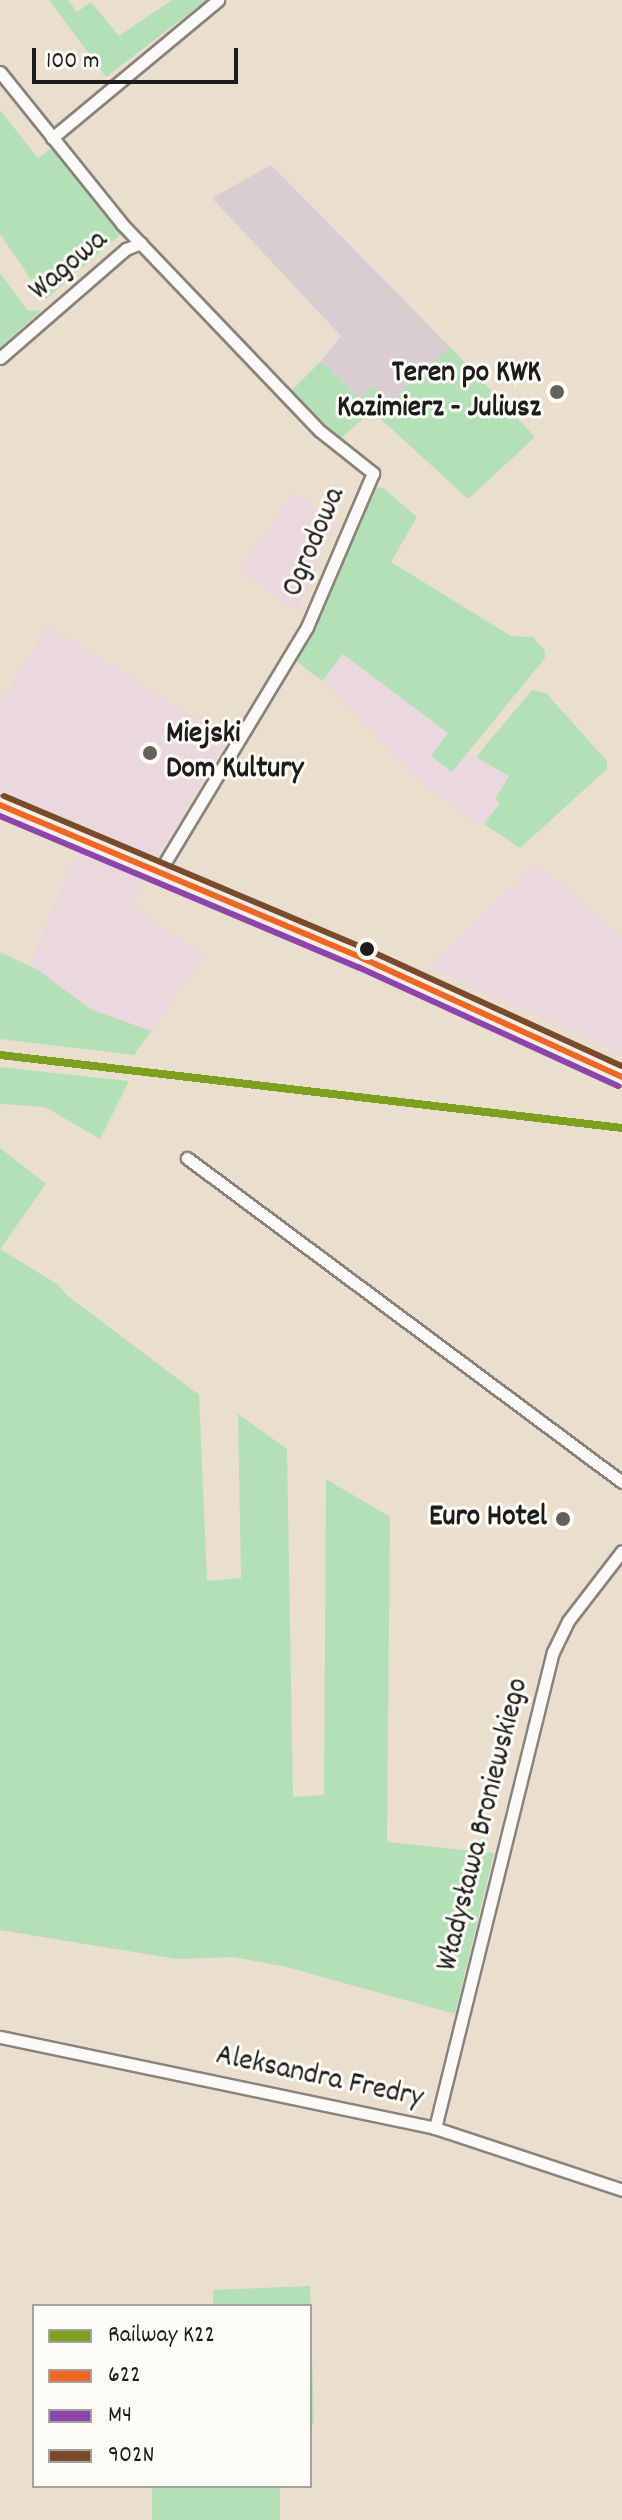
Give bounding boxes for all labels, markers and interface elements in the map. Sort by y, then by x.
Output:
scale bar [36,32,242,82]
text: 100 m [46,45,99,79]
street label: Wagowa [24,224,116,310]
place label: Teren po KWK Kazimierz - Juliusz [337,357,541,428]
marker: Teren po KWK Kazimierz - Juliusz [548,383,566,401]
street label: Ogrodowa [277,483,355,603]
place label: Miejski Dom Kultury [166,718,304,788]
marker: Miejski Dom Kultury [141,744,159,762]
unlabelled marker [359,941,375,957]
place label: Euro Hotel [429,1501,547,1537]
marker: Euro Hotel [554,1510,572,1528]
street label: Władysława Broniewskiego [431,1675,539,1975]
street label: Aleksandra Fredry [212,2039,426,2119]
legend [32,2304,312,2488]
text: Railway K22 [108,2319,215,2353]
text: 622 [108,2359,141,2393]
text: M4 [108,2399,132,2433]
text: 902N [108,2439,154,2473]

